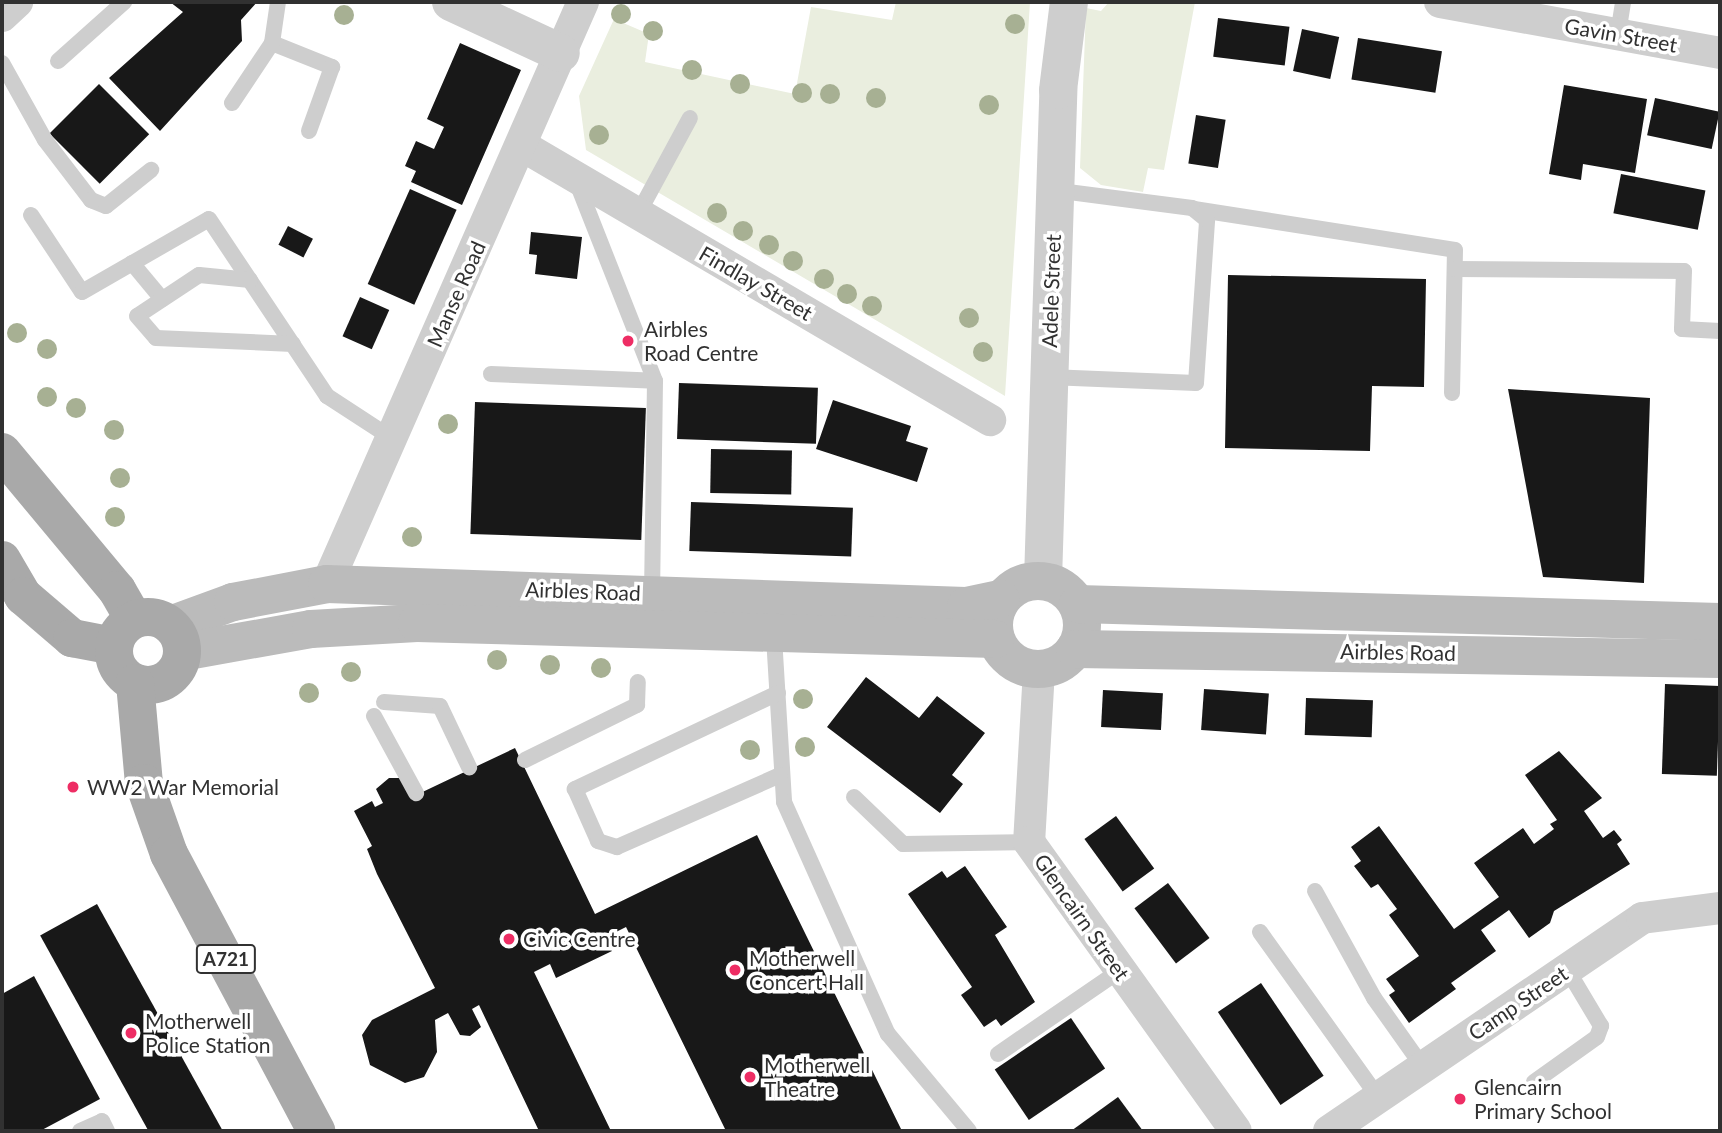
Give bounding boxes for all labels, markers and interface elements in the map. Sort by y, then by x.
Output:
street label: Gavin Street [1563,13,1679,57]
street label: Adele Street [1036,234,1066,348]
street label: Manse Road [421,237,491,351]
street label: Findlay Street [695,240,817,326]
place label: Airbles Road Centre [644,316,758,366]
marker: Airbles Road Centre [618,331,638,351]
street label: Airbles Road [525,576,641,606]
street label: Airbles Road [1340,638,1456,666]
place label: WW2 War Memorial [87,774,280,800]
marker: WW2 War Memorial [65,779,81,795]
street label: Glencairn Street [1029,849,1135,985]
place label: Civic Centre [523,926,636,952]
marker: Civic Centre [501,931,517,947]
road number: A721 [194,944,258,974]
place label: Motherwell Concert Hall [749,945,864,995]
street label: Camp Street [1464,961,1572,1045]
marker: Motherwell Concert Hall [727,962,743,978]
place label: Motherwell Police Station [145,1008,271,1058]
marker: Motherwell Police Station [123,1025,139,1041]
place label: Motherwell Theatre [764,1052,870,1102]
marker: Motherwell Theatre [742,1069,758,1085]
place label: Glencairn Primary School [1474,1074,1612,1124]
marker: Glencairn Primary School [1452,1091,1468,1107]

